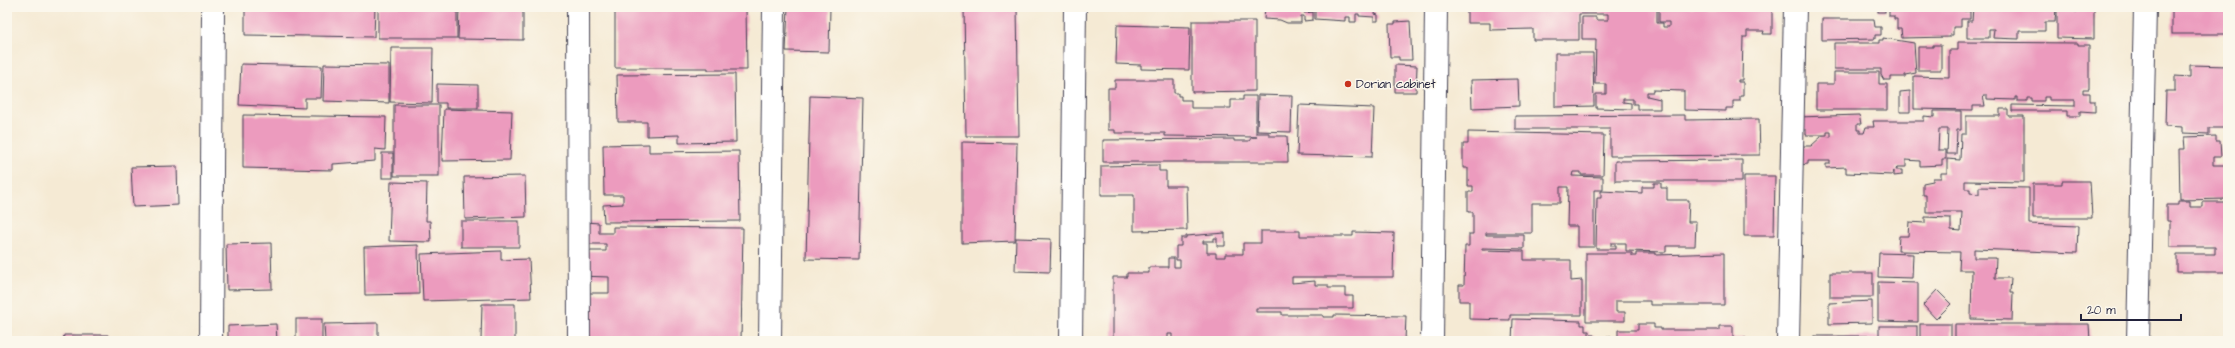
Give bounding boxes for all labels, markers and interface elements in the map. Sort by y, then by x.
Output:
place label: Dorian cabinet [1356,76,1436,93]
marker: Dorian cabinet [1343,79,1353,89]
scale bar [2081,296,2181,322]
text: 20 m [2087,302,2116,319]

